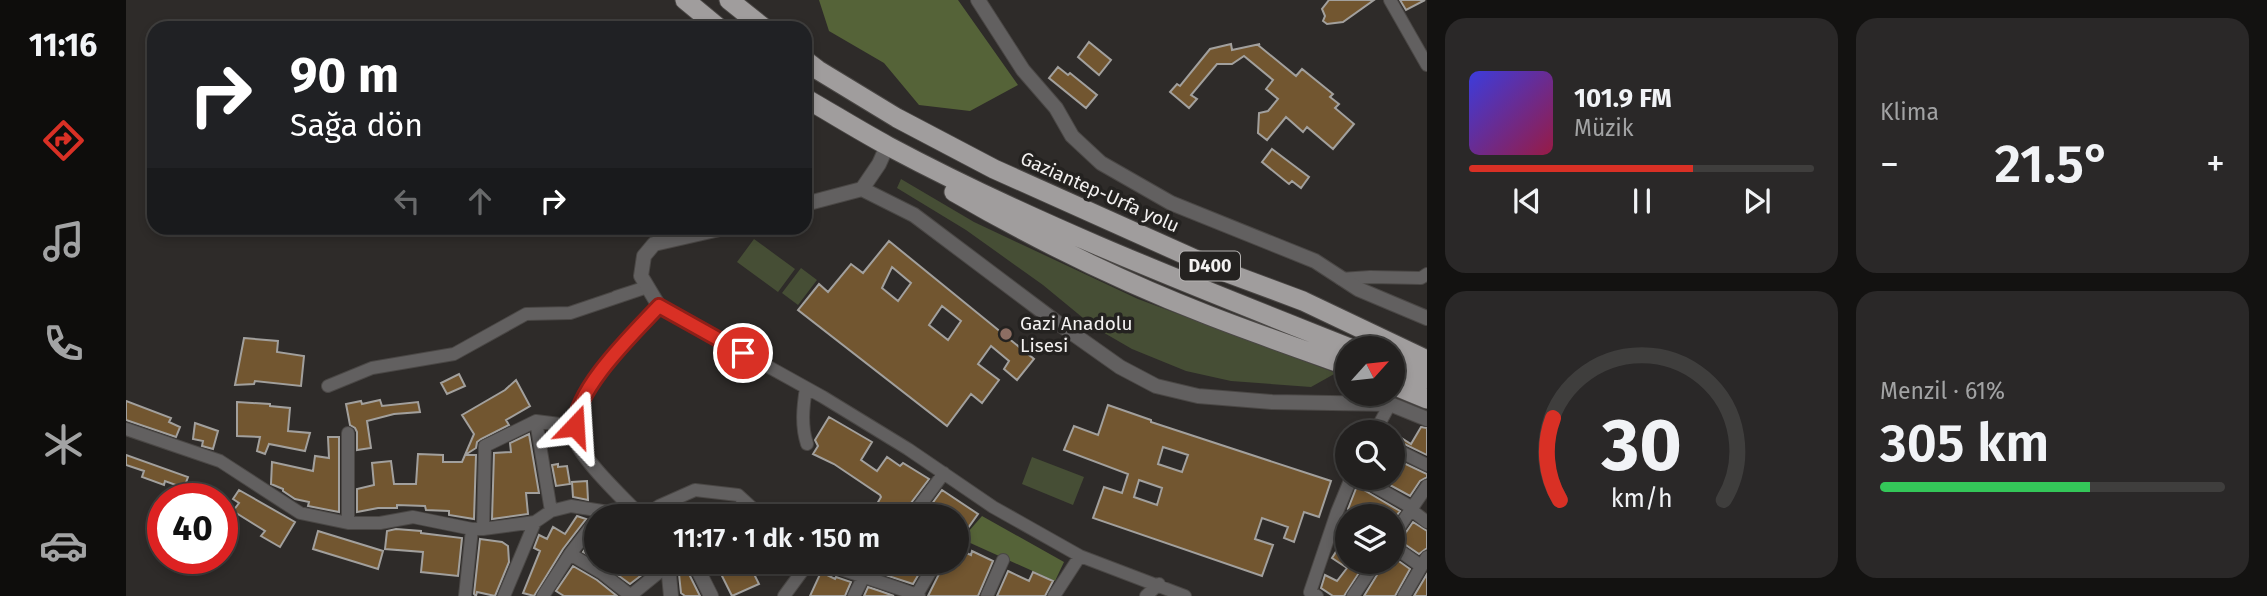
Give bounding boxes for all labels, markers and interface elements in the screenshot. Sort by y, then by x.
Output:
text: 11:16 [29,26,97,64]
text: 90 m [290,46,399,105]
icon: right [175,49,266,140]
text: 101.9 FM [1574,83,1672,114]
text: Klima [1880,98,1939,126]
text: Sağa dön [290,106,423,144]
text: Müzik [1574,114,1634,142]
icon: directions [39,116,88,165]
text: 21.5° [1994,133,2111,196]
text: − [1880,141,1899,187]
text: + [2206,141,2225,187]
street label: Gaziantep-Urfa yolu [1017,147,1183,237]
icon: left [388,182,426,220]
icon: ahead [461,182,499,220]
icon: right [534,182,572,220]
icon: previous [1508,182,1546,220]
icon: pause [1623,182,1661,220]
icon: next [1738,182,1776,220]
icon: music [39,217,88,266]
road number: D400 [1180,252,1240,280]
place label: Gazi Anadolu Lisesi [1020,312,1132,357]
icon: phone [39,319,88,368]
pin [713,323,773,383]
marker: Gazi Anadolu Lisesi [998,326,1014,342]
icon: arrive [724,334,762,372]
north arrow [1335,336,1405,406]
map controls [1335,336,1405,574]
text: Menzil · 61% [1880,377,2005,405]
position arrow [538,389,612,463]
text: 30 [1600,403,1682,490]
text: 305 km [1880,412,2049,475]
icon: climate [39,420,88,469]
button: search [1335,420,1405,490]
speed limit sign: 40 [147,483,238,574]
text: km/h [1611,484,1672,514]
button: layers [1335,504,1405,574]
icon: car [39,521,88,570]
text: 11:17 · 1 dk · 150 m [673,523,880,554]

